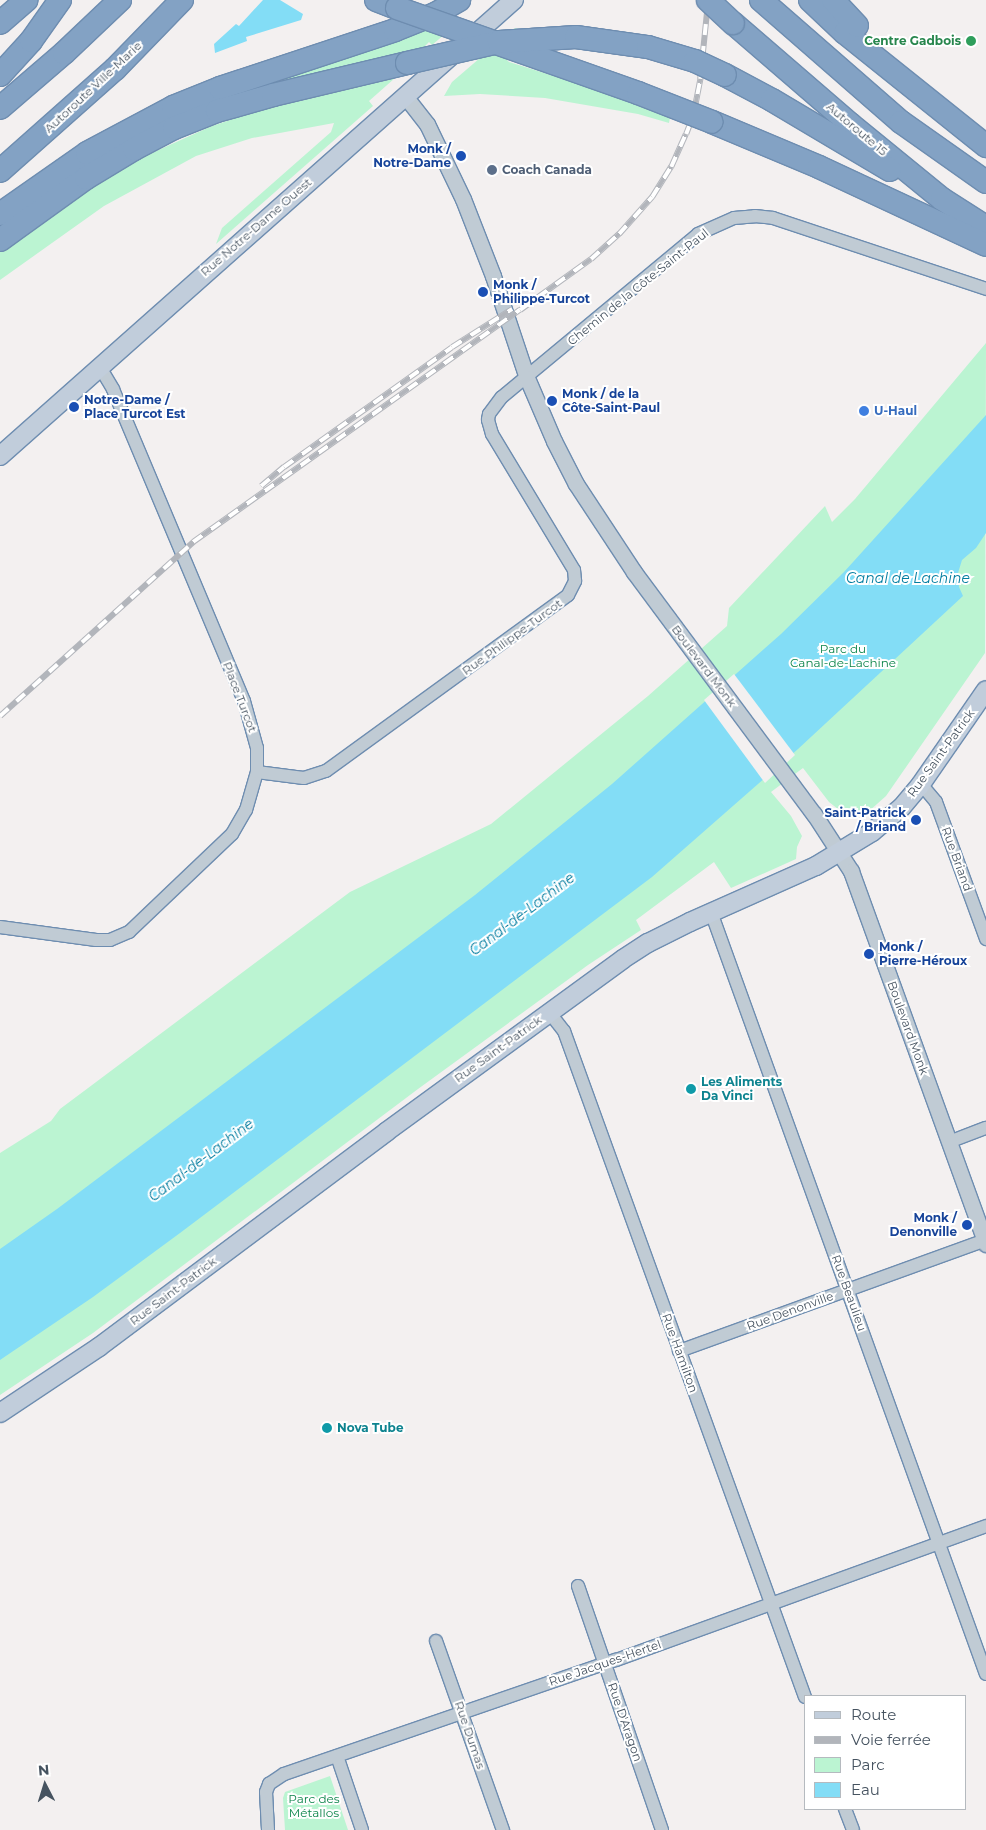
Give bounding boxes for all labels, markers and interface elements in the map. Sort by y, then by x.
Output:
place label: Centre Gadbois [864,34,961,48]
marker: Centre Gadbois [965,35,977,47]
street label: Autoroute Ville-Marie [41,38,145,136]
street label: Autoroute 15 [824,99,890,159]
place label: Monk / Notre-Dame [373,142,451,170]
marker: Monk / Notre-Dame [455,150,467,162]
place label: Coach Canada [502,163,592,177]
marker: Coach Canada [486,164,498,176]
street label: Rue Notre-Dame Ouest [198,175,314,279]
street label: Chemin de la Côte-Saint-Paul [565,226,711,348]
place label: Monk / Philippe-Turcot [493,278,590,306]
marker: Monk / Philippe-Turcot [477,286,489,298]
place label: Monk / de la Côte-Saint-Paul [562,387,660,415]
place label: Notre-Dame / Place Turcot Est [84,393,185,421]
marker: Monk / de la Côte-Saint-Paul [546,395,558,407]
marker: Notre-Dame / Place Turcot Est [68,401,80,413]
place label: U-Haul [874,404,917,418]
marker: U-Haul [858,405,870,417]
water label: Canal de Lachine [846,570,970,586]
street label: Rue Philippe-Turcot [459,596,565,678]
street label: Boulevard Monk [669,622,739,710]
park label: Parc du Canal-de-Lachine [790,642,896,670]
street label: Place Turcot [220,660,260,734]
street label: Rue Saint-Patrick [904,707,978,799]
place label: Saint-Patrick / Briand [824,806,906,834]
marker: Saint-Patrick / Briand [910,814,922,826]
street label: Rue Briand [939,825,975,893]
water label: Canal-de-Lachine [466,869,578,959]
place label: Monk / Pierre-Héroux [879,940,967,968]
marker: Monk / Pierre-Héroux [863,948,875,960]
street label: Boulevard Monk [884,979,932,1077]
street label: Rue Saint-Patrick [452,1012,544,1086]
place label: Les Aliments Da Vinci [701,1075,782,1103]
marker: Les Aliments Da Vinci [685,1083,697,1095]
water label: Canal-de-Lachine [145,1115,257,1205]
place label: Monk / Denonville [890,1211,957,1239]
marker: Monk / Denonville [961,1219,973,1231]
street label: Rue Beaulieu [829,1253,869,1333]
street label: Rue Saint-Patrick [127,1254,219,1328]
street label: Rue Denonville [745,1289,835,1333]
street label: Rue Hamilton [659,1311,701,1395]
place label: Nova Tube [337,1421,403,1435]
marker: Nova Tube [321,1422,333,1434]
street label: Rue Jacques-Hertel [547,1637,663,1689]
street label: Rue D'Aragon [605,1681,645,1763]
legend [804,1695,966,1810]
street label: Rue Dumas [452,1699,488,1771]
text: Route [851,1705,896,1724]
text: Voie ferrée [851,1730,931,1749]
text: Parc [851,1755,885,1774]
north arrow [20,1760,70,1810]
text: N [37,1761,50,1780]
text: Eau [851,1780,880,1799]
park label: Parc des Métallos [288,1792,340,1820]

